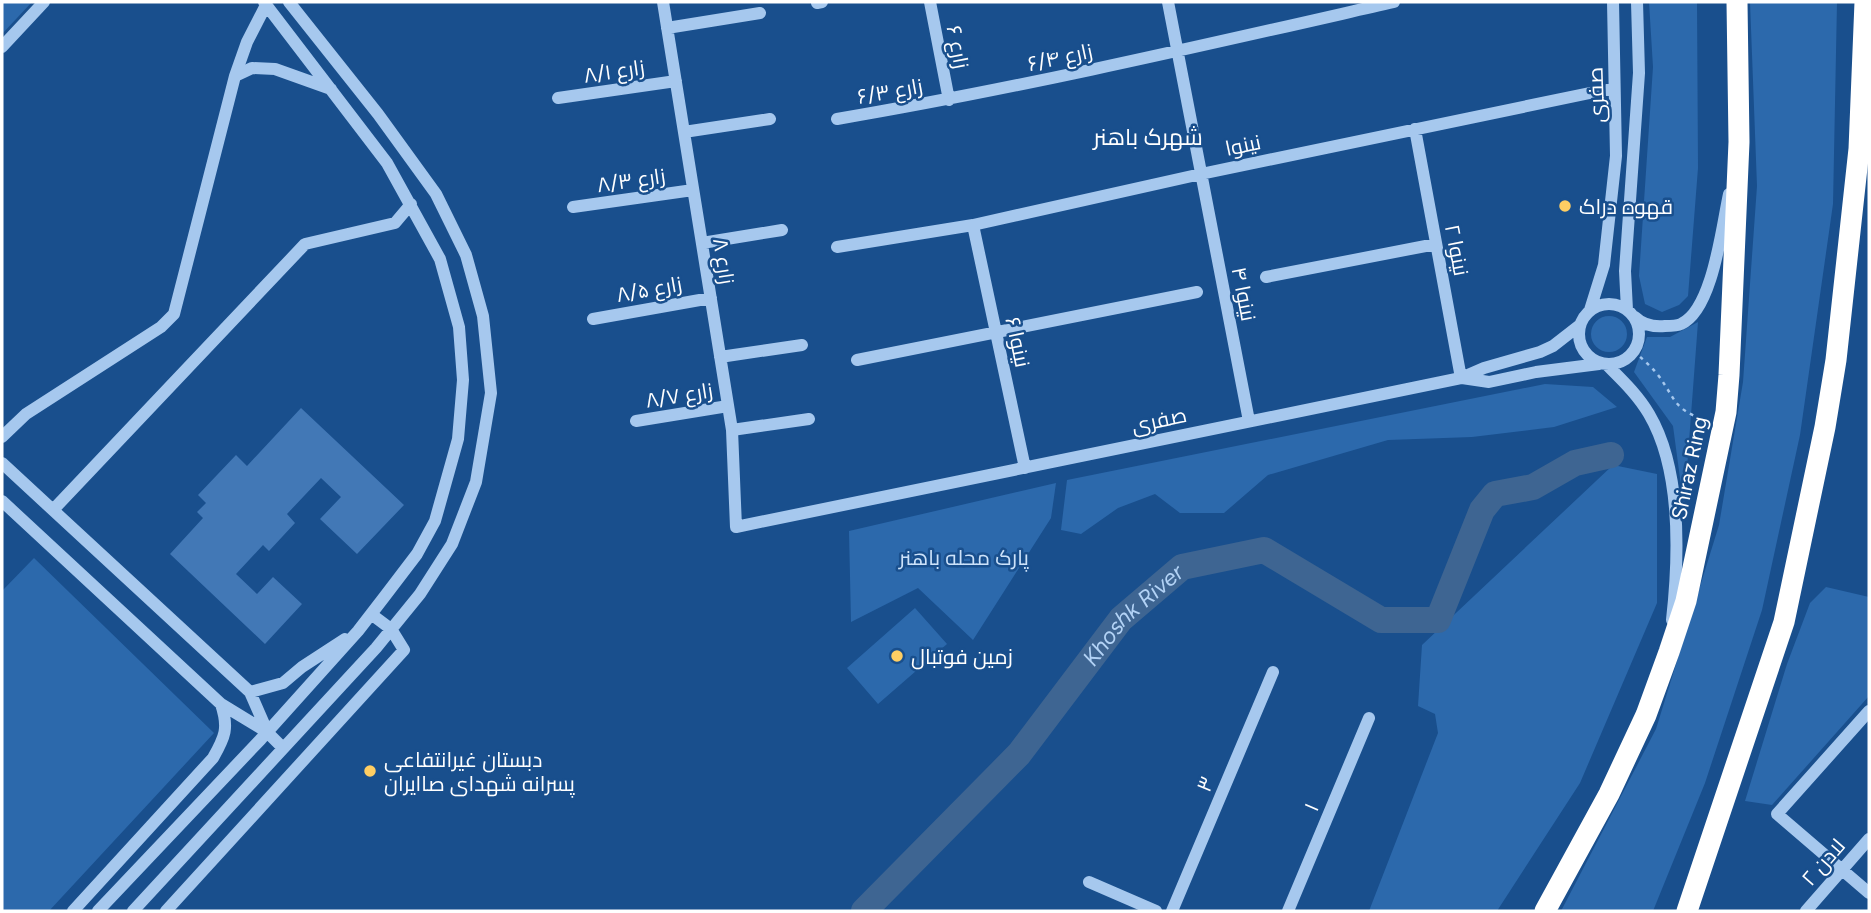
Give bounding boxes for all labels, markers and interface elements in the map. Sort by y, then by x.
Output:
street label: ۶ زارع [940,23,974,71]
street label: ۶/۴ زارع [1025,38,1095,78]
street label: ۸/۱ زارع [582,54,646,90]
street label: صفری [1583,67,1610,123]
street label: ۶/۳ زارع [855,73,925,111]
district label: شهرک باهنر [1091,123,1203,151]
street label: نینوا [1223,129,1263,161]
street label: ۸/۳ زارع [595,163,667,199]
place label: قهوه دراک [1579,194,1673,220]
marker: قهوه دراک [1557,198,1573,214]
street label: ۲ نینوا [1440,222,1474,278]
street label: ۸ زارع [706,236,740,286]
street label: ۴ نینوا [1226,265,1262,323]
street label: ۸/۵ زارع [614,271,684,309]
street label: ۶ نینوا [1000,314,1036,370]
street label: ۸/۷ زارع [644,377,715,415]
street label: صفری [1129,402,1189,439]
street label: Shiraz Ring [1666,414,1712,522]
park label: پارک محله باهنر [898,545,1029,572]
water label: Khoshk River [1077,557,1190,671]
place label: زمین فوتبال [911,644,1013,670]
marker: زمین فوتبال [889,648,905,664]
place label: دبستان غیرانتفاعی پسرانه شهدای صاایران [384,747,575,798]
marker: دبستان غیرانتفاعی پسرانه شهدای صاایران [362,763,378,779]
street label: ۳ [1191,773,1219,795]
street label: ۱ [1298,799,1324,815]
street label: ۲ لادن [1796,833,1851,891]

